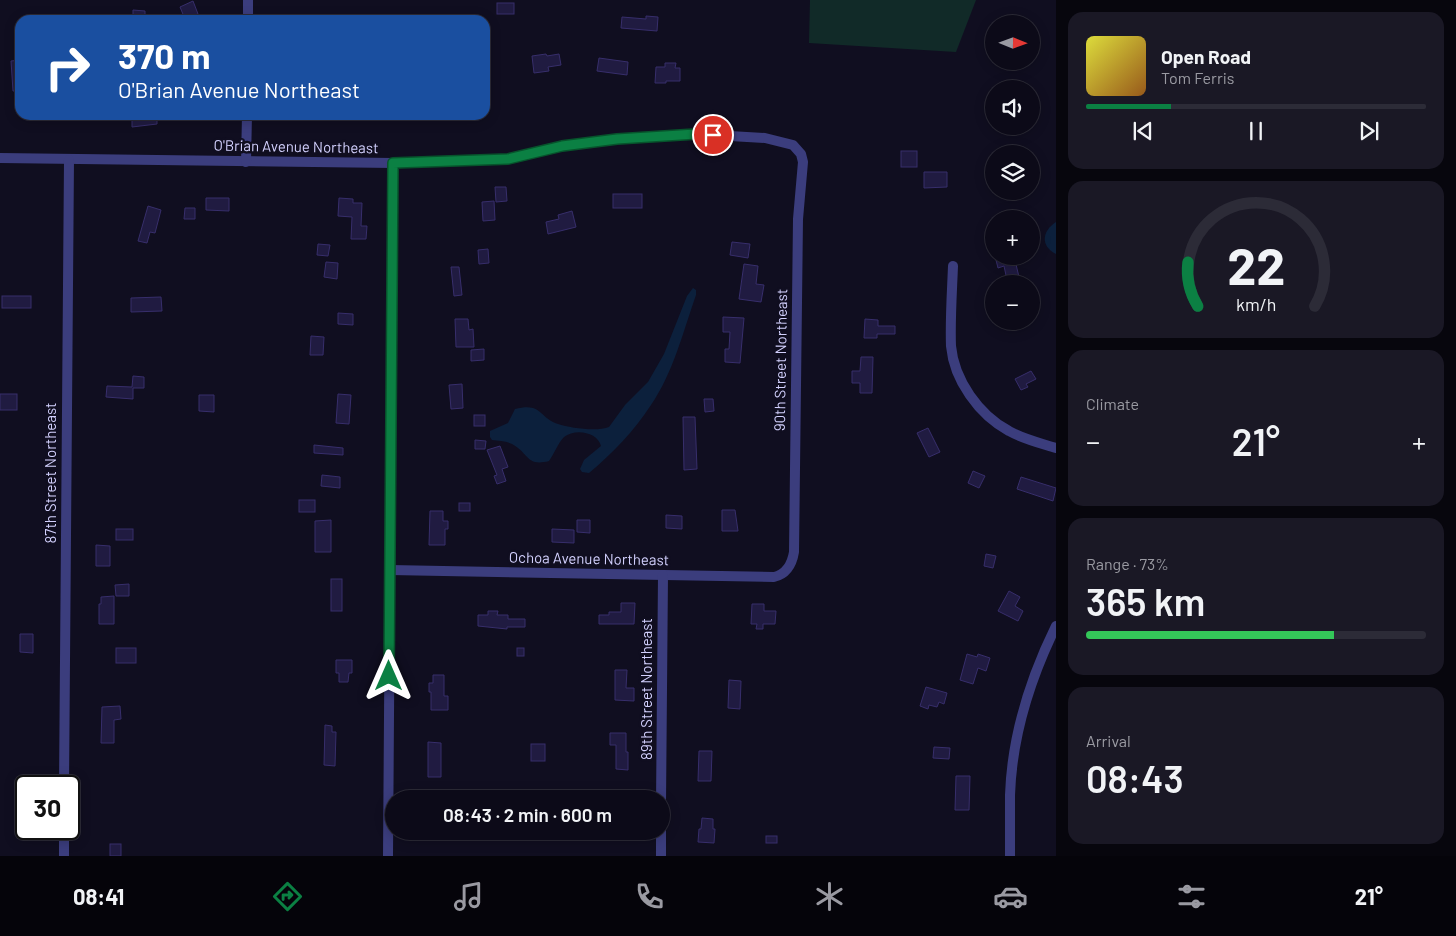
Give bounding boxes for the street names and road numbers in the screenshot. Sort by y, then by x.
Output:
street label: O'Brian Avenue Northeast [213,136,379,156]
street label: 90th Street Northeast [770,289,790,431]
street label: 87th Street Northeast [41,402,59,544]
street label: Ochoa Avenue Northeast [509,548,669,568]
street label: 89th Street Northeast [637,618,655,760]

